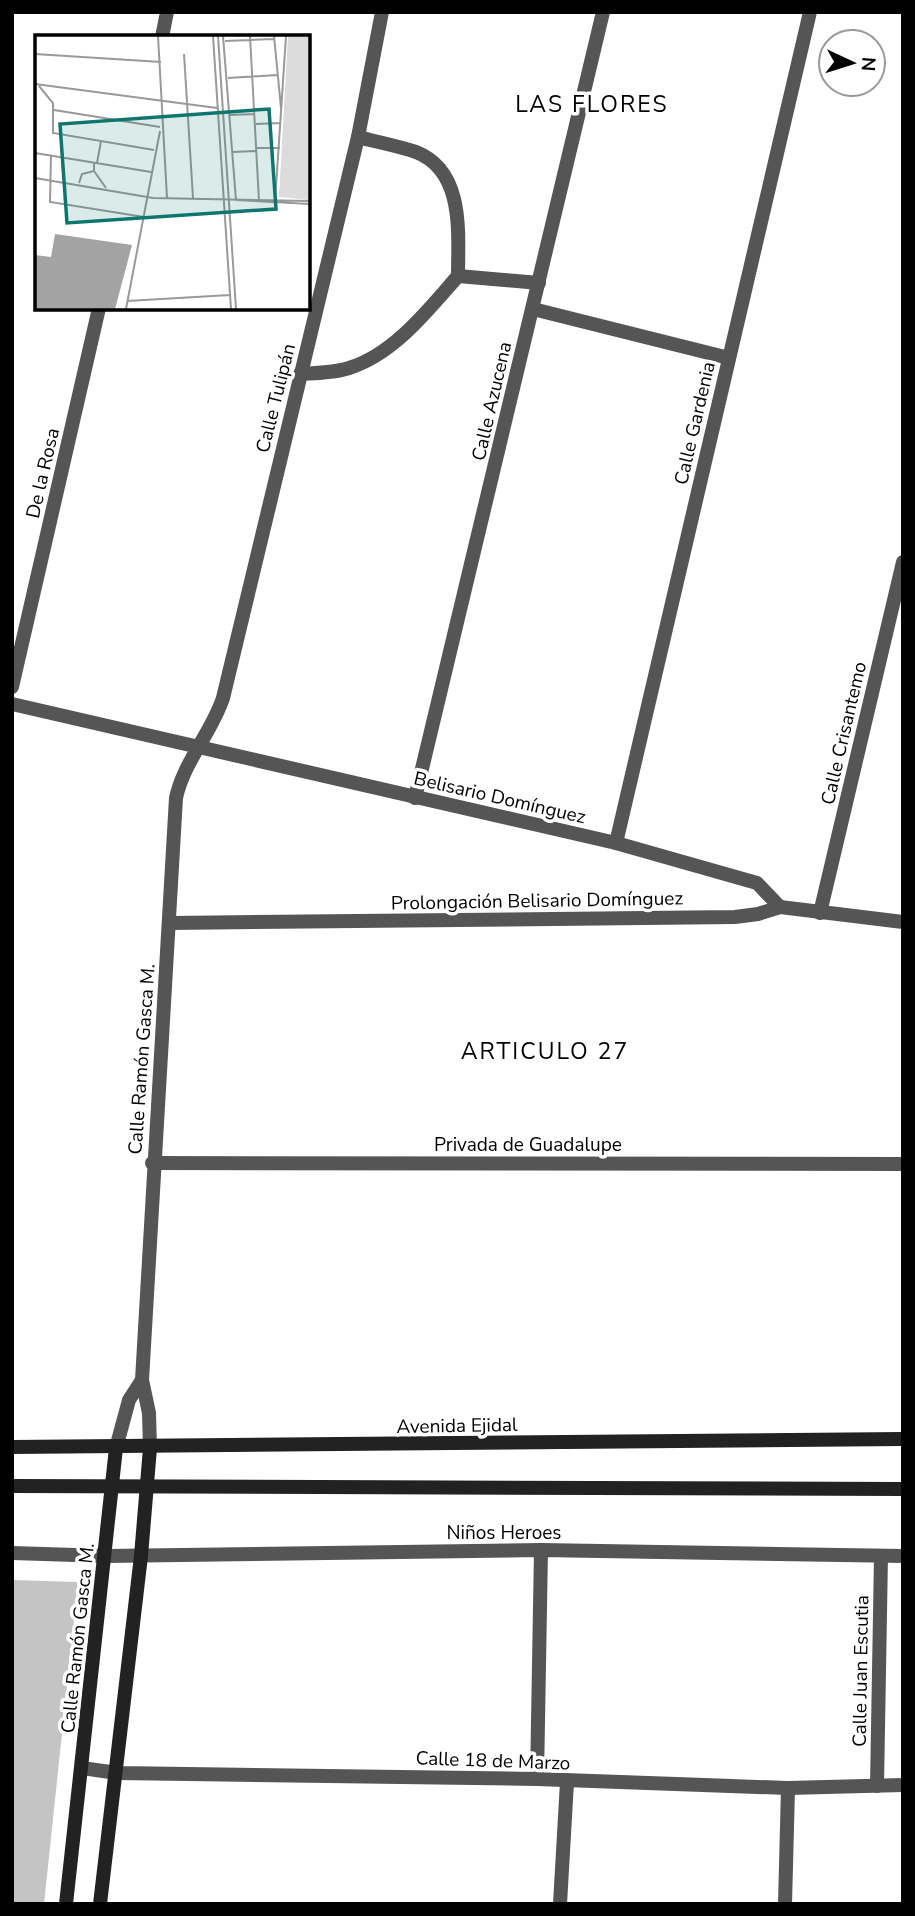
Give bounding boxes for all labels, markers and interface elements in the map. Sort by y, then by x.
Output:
north arrow [817,28,887,98]
inset map [35,35,310,310]
text: N [854,56,881,72]
district label: LAS FLORES [515,89,669,120]
street label: Calle Azucena [466,339,518,463]
street label: Calle Tulipán [250,341,302,455]
street label: Calle Gardenia [668,359,722,487]
street label: De la Rosa [20,426,66,521]
street label: Calle Crisantemo [815,659,873,807]
street label: Belisario Domínguez [411,766,588,830]
street label: Prolongación Belisario Domínguez [391,885,684,917]
street label: Calle Ramón Gasca M. [122,963,162,1155]
district label: ARTICULO 27 [461,1036,629,1067]
street label: Privada de Guadalupe [434,1132,622,1158]
street label: Avenida Ejidal [396,1412,518,1440]
street label: Niños Heroes [447,1520,561,1546]
street label: Calle Ramón Gasca M. [55,1542,101,1735]
street label: Calle Juan Escutia [847,1595,875,1747]
street label: Calle 18 de Marzo [415,1745,571,1777]

